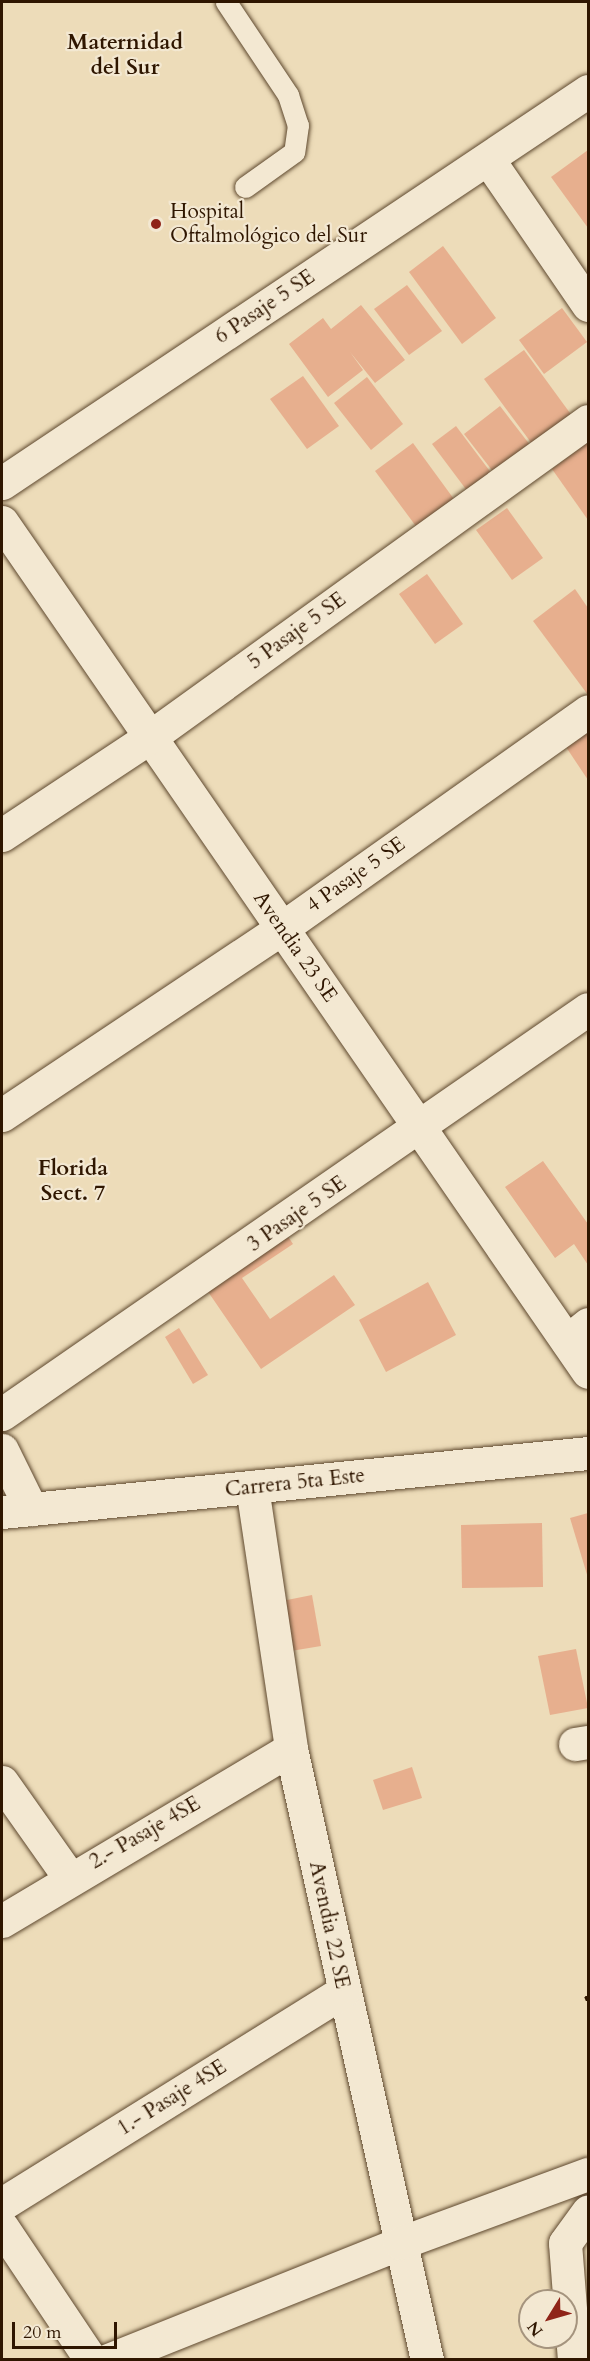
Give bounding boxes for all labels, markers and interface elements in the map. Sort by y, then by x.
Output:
district label: Maternidad del Sur [67,29,183,80]
place label: Hospital Oftalmológico del Sur [170,199,367,249]
marker: Hospital Oftalmológico del Sur [147,215,165,233]
street label: 6 Pasaje 5 SE [210,264,320,350]
street label: 5 Pasaje 5 SE [243,587,351,675]
street label: 4 Pasaje 5 SE [302,832,410,918]
street label: Avendia 23 SE [248,887,342,1007]
district label: Florida Sect. 7 [38,1155,108,1206]
street label: 3 Pasaje 5 SE [243,1171,351,1257]
street label: Carrera 5ta Este [224,1463,366,1503]
street label: 2.- Pasaje 4SE [85,1791,205,1875]
street label: Avendia 22 SE [303,1859,355,1991]
street label: 1.- Pasaje 4SE [113,2054,231,2142]
north arrow [518,2289,578,2349]
scale bar [15,2310,120,2348]
text: N [522,2316,548,2341]
text: 20 m [23,2320,62,2345]

